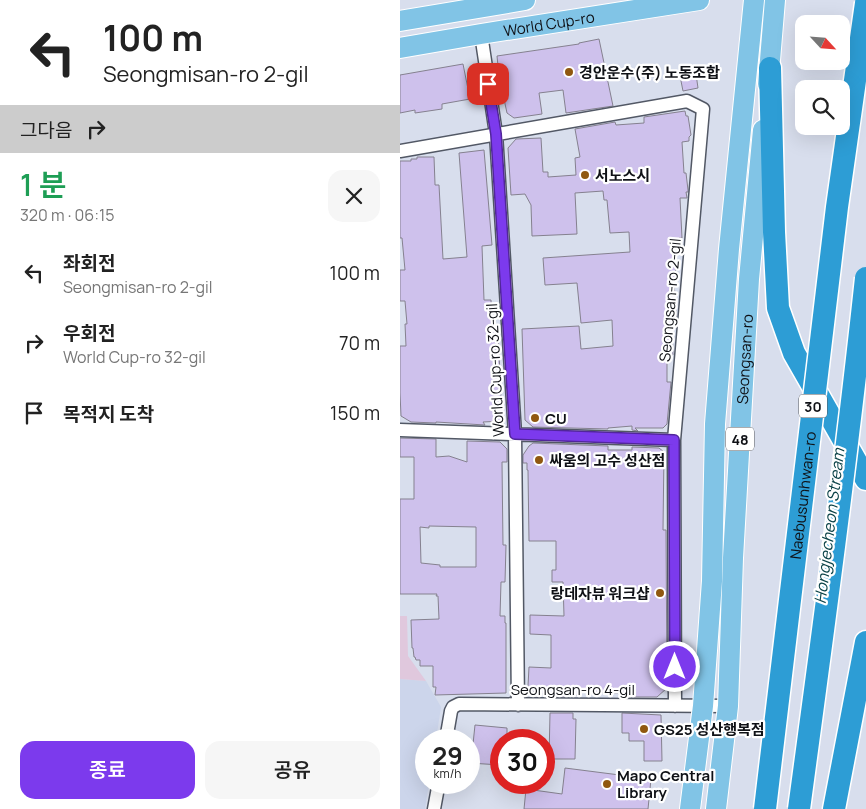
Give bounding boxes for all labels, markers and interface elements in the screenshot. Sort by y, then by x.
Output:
street label: World Cup-ro [502,6,596,41]
text: 100 m [103,14,203,62]
north arrow [795,15,850,70]
map controls [795,15,850,135]
icon: left [20,20,85,85]
text: Seongmisan-ro 2-gil [103,59,309,89]
place label: 경안운수(주) 노동조합 [579,62,720,83]
pin [467,63,509,105]
marker: 경안운수(주) 노동조합 [563,66,575,78]
icon: arrive [474,70,502,98]
button: search [795,80,850,135]
icon: right [82,115,110,143]
text: 그다음 [20,117,72,143]
text: 1 분 [20,164,66,205]
place label: 서노스시 [595,165,650,186]
marker: 서노스시 [579,169,591,181]
button: close [328,170,380,222]
text: 320 m · 06:15 [20,204,114,226]
street label: Seongsan-ro 2-gil [654,237,686,363]
text: 좌회전 [63,250,115,276]
icon: left [20,259,48,287]
text: 100 m [329,260,380,286]
text: Seongmisan-ro 2-gil [63,276,213,298]
street label: World Cup-ro 32-gil [481,303,509,437]
street label: Seongsan-ro [731,313,757,405]
text: 우회전 [63,320,115,346]
icon: right [20,329,48,357]
text: 70 m [339,330,380,356]
text: World Cup-ro 32-gil [63,346,206,368]
road number: 30 [799,394,827,418]
icon: arrive [20,399,48,427]
text: 150 m [330,400,380,426]
text: 목적지 도착 [63,401,154,427]
place label: CU [545,408,567,429]
marker: CU [529,412,541,424]
road number: 48 [726,428,754,450]
street label: Naebusunhwan-ro [784,430,821,560]
water label: Hongjecheon Stream [809,446,850,605]
place label: 싸움의 고수 성산점 [549,450,665,471]
marker: 싸움의 고수 성산점 [533,454,545,466]
place label: 랑데자뷰 워크샵 [550,583,650,604]
marker: 랑데자뷰 워크샵 [654,587,666,599]
position arrow [648,640,700,692]
street label: Seongsan-ro 4-gil [511,679,635,700]
place label: GS25 성산행복점 [654,719,765,740]
marker: GS25 성산행복점 [638,723,650,735]
speed limit sign: 30 [490,729,555,794]
text: 29 [432,738,463,773]
button: 종료 [20,741,195,799]
button: 공유 [205,741,380,799]
text: km/h [434,765,461,782]
place label: Mapo Central Library [617,765,714,803]
marker: Mapo Central Library [601,778,613,790]

